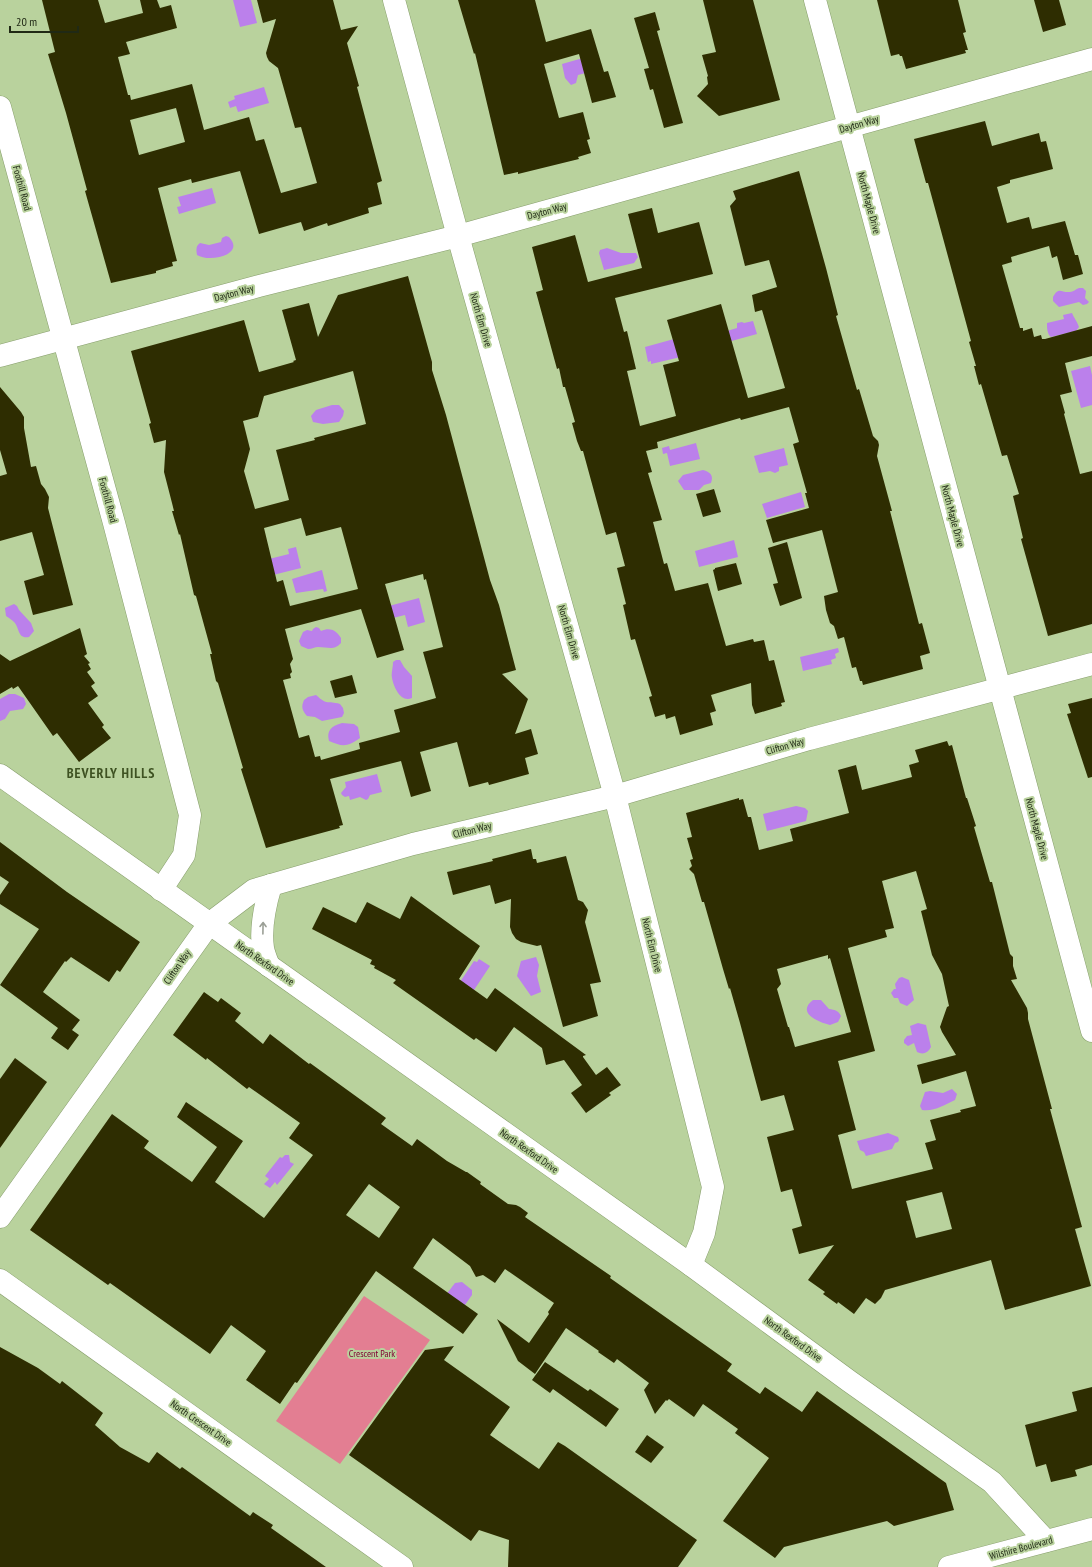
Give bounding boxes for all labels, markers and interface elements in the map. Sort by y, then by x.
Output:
scale bar [10,8,78,34]
text: 20 m [16,14,37,29]
street label: Dayton Way [838,112,880,136]
street label: Foothill Road [10,164,34,212]
street label: North Maple Drive [855,171,883,235]
street label: Dayton Way [526,199,568,223]
street label: Dayton Way [213,281,255,305]
street label: North Elm Drive [467,292,495,348]
street label: Foothill Road [96,476,120,524]
street label: North Maple Drive [939,484,967,548]
street label: North Elm Drive [555,604,583,660]
street label: Clifton Way [764,734,806,758]
district label: BEVERLY HILLS [67,764,155,782]
street label: North Maple Drive [1023,797,1051,861]
street label: Clifton Way [451,819,493,841]
street label: North Elm Drive [639,917,665,973]
one-way arrow [260,922,267,935]
street label: North Rexford Drive [233,938,297,988]
street label: Clifton Way [160,947,194,987]
street label: North Rexford Drive [497,1126,561,1176]
street label: North Rexford Drive [761,1314,825,1364]
park label: Crescent Park [349,1347,395,1360]
street label: North Crescent Drive [168,1397,234,1449]
street label: Wilshire Boulevard [988,1533,1054,1563]

